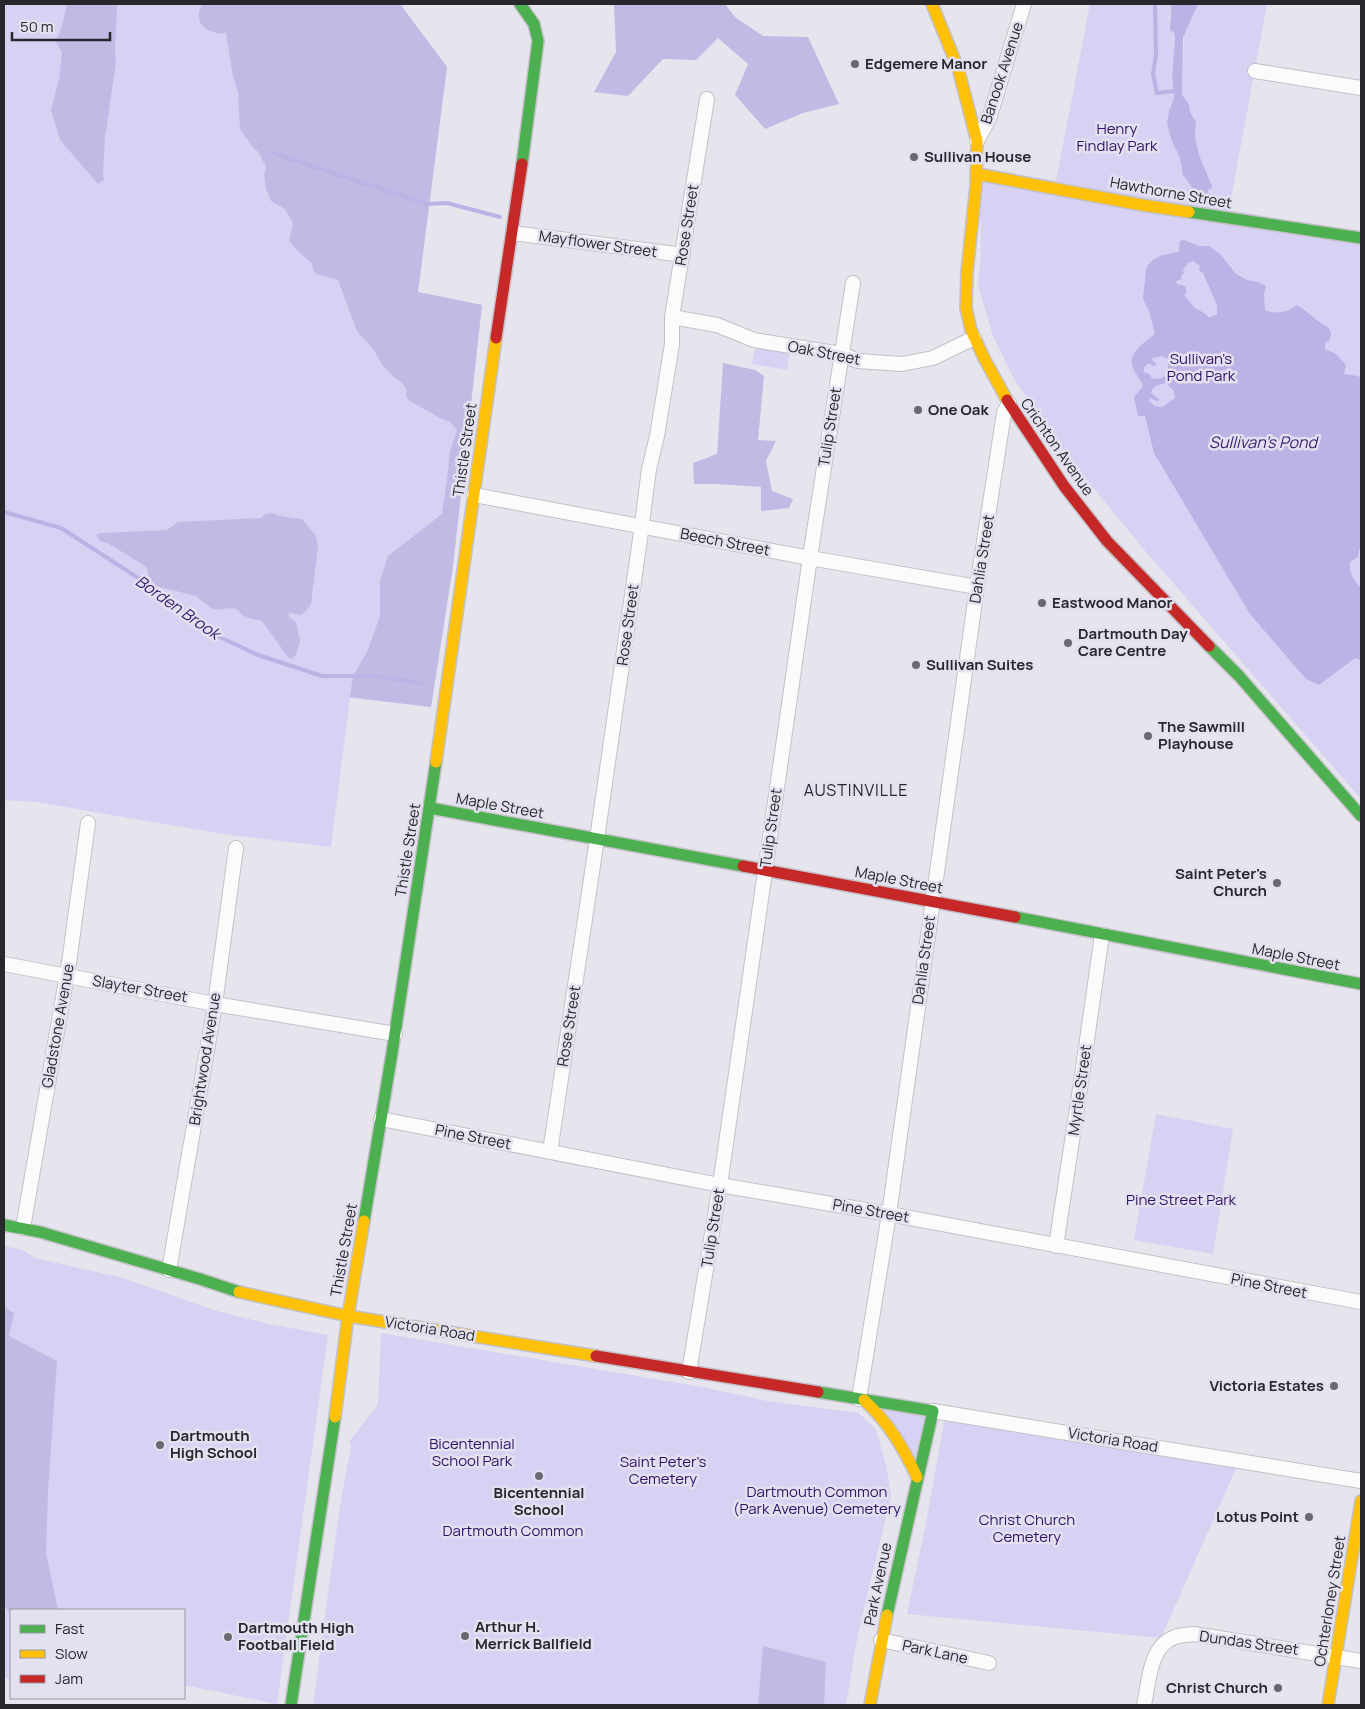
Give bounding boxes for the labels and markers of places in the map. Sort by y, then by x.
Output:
place label: Edgemere Manor [865,53,987,74]
marker: Edgemere Manor [849,58,861,70]
place label: Sullivan House [924,146,1031,167]
marker: Sullivan House [908,151,920,163]
place label: One Oak [928,399,989,420]
marker: One Oak [912,404,924,416]
place label: Eastwood Manor [1052,592,1173,613]
marker: Eastwood Manor [1036,597,1048,609]
place label: Dartmouth Day Care Centre [1078,623,1188,661]
marker: Dartmouth Day Care Centre [1062,637,1074,649]
place label: Sullivan Suites [926,654,1033,675]
marker: Sullivan Suites [910,659,922,671]
place label: The Sawmill Playhouse [1158,716,1245,754]
marker: The Sawmill Playhouse [1142,730,1154,742]
place label: Saint Peter's Church [1175,863,1267,901]
marker: Saint Peter's Church [1271,877,1283,889]
place label: Victoria Estates [1209,1375,1324,1396]
marker: Victoria Estates [1328,1380,1340,1392]
place label: Dartmouth High School [170,1425,257,1463]
marker: Dartmouth High School [154,1439,166,1451]
marker: Bicentennial School [533,1470,545,1482]
place label: Bicentennial School [494,1482,584,1520]
place label: Lotus Point [1216,1506,1299,1527]
marker: Lotus Point [1303,1511,1315,1523]
place label: Arthur H. Merrick Ballfield [475,1616,592,1654]
place label: Dartmouth High Football Field [238,1617,354,1655]
marker: Arthur H. Merrick Ballfield [459,1630,471,1642]
marker: Dartmouth High Football Field [222,1631,234,1643]
place label: Christ Church [1166,1677,1268,1698]
marker: Christ Church [1272,1682,1284,1694]

